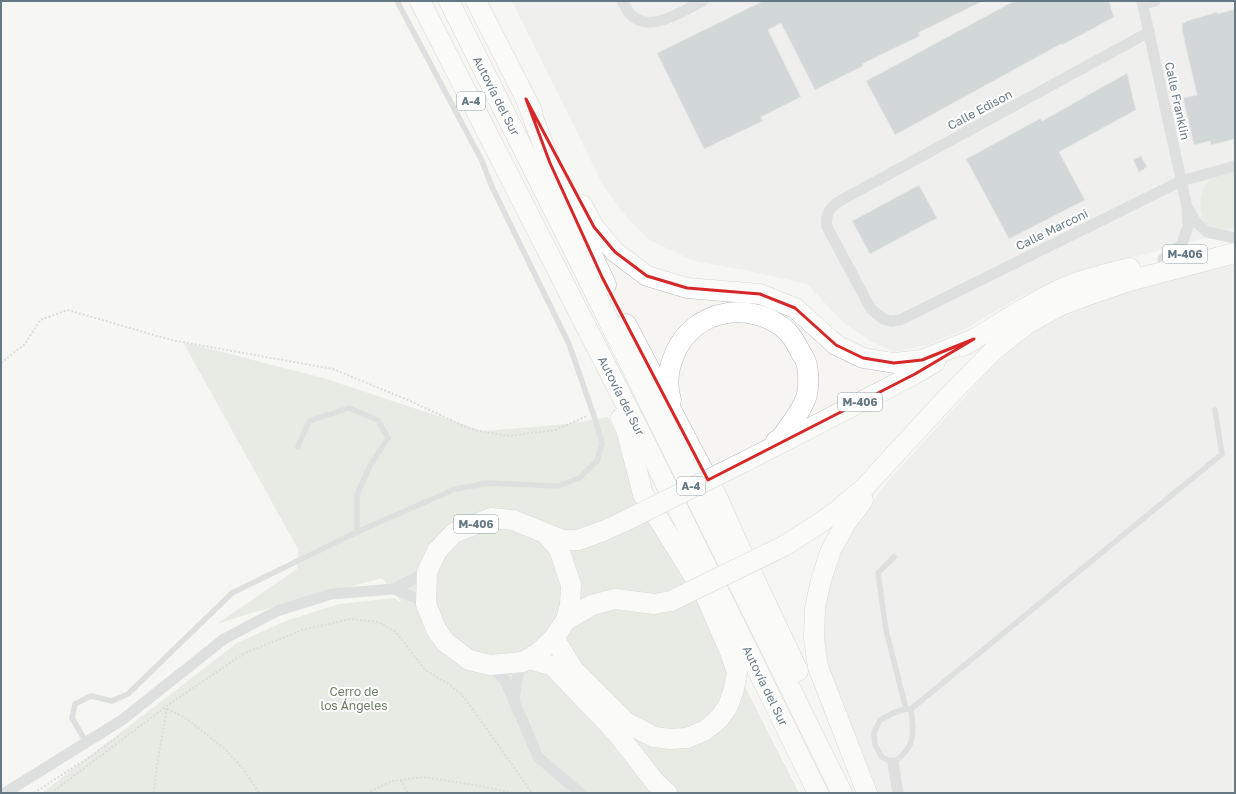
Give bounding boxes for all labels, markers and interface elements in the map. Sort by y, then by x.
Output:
street label: Autovía del Sur [470,53,523,138]
street label: Calle Franklin [1162,60,1193,141]
street label: Calle Edison [945,86,1015,133]
road number: A-4 [457,92,485,110]
street label: Calle Marconi [1013,206,1090,253]
road number: M-406 [1163,245,1207,263]
street label: Autovía del Sur [595,353,648,438]
road number: M-406 [838,393,882,411]
road number: A-4 [677,477,705,495]
road number: M-406 [454,515,498,533]
street label: Autovía del Sur [740,643,791,729]
park label: Cerro de los Ángeles [320,684,388,713]

